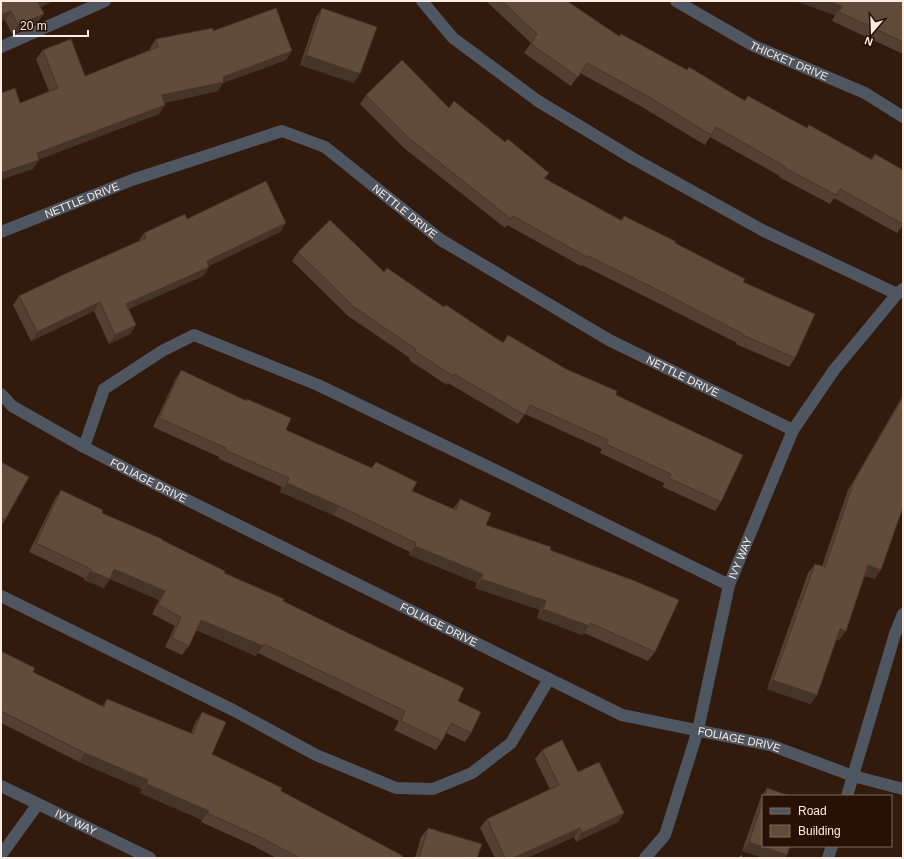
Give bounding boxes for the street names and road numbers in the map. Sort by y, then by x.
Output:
street label: THICKET DRIVE [748,39,830,83]
street label: NETTLE DRIVE [43,180,121,220]
street label: NETTLE DRIVE [370,182,439,240]
street label: NETTLE DRIVE [645,353,721,399]
street label: FOLIAGE DRIVE [108,456,189,505]
street label: IVY WAY [726,535,754,581]
street label: FOLIAGE DRIVE [398,600,479,649]
street label: FOLIAGE DRIVE [697,725,782,754]
street label: IVY WAY [53,807,99,837]

